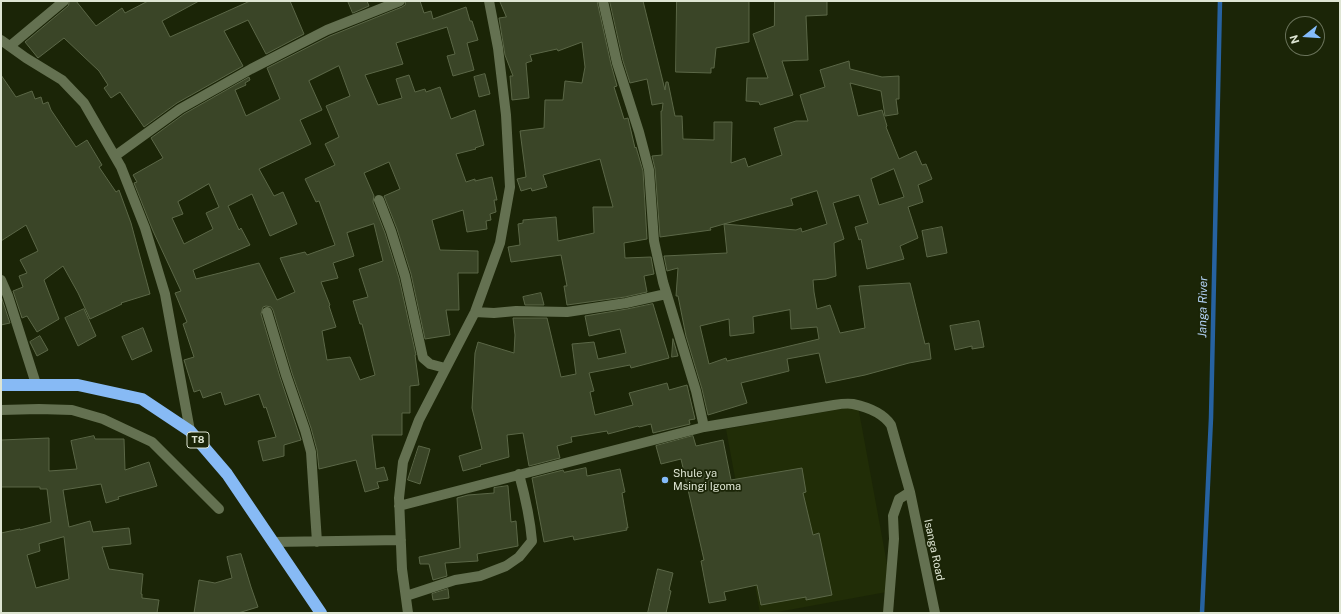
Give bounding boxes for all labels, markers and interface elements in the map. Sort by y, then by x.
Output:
north arrow [1285,16,1325,56]
text: N [1287,33,1301,45]
water label: Janga River [1195,276,1211,338]
road number: T8 [187,432,209,448]
place label: Shule ya Msingi Igoma [673,467,741,493]
marker: Shule ya Msingi Igoma [660,475,670,485]
street label: Isanga Road [921,518,947,582]

